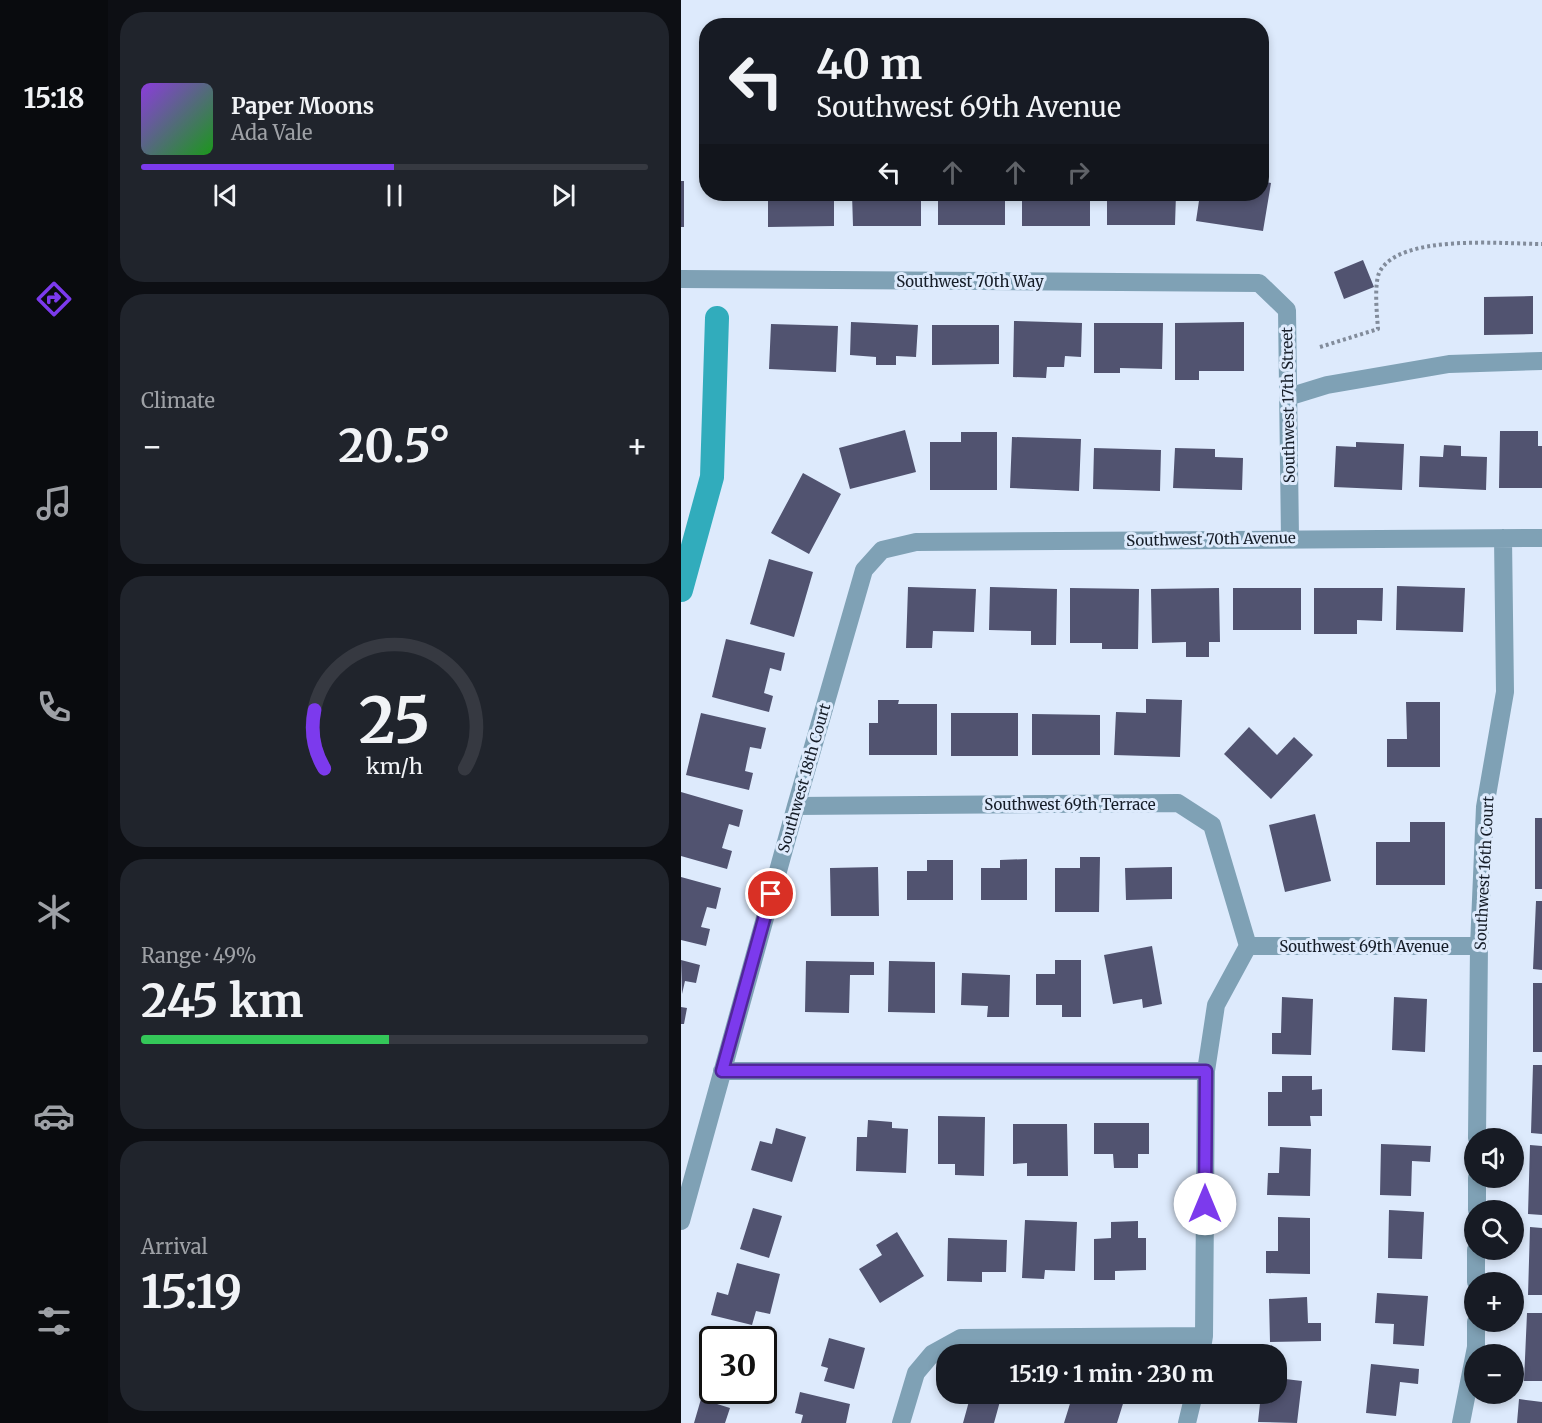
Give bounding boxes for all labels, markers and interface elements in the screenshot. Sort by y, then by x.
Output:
text: 40 m [816,38,922,90]
icon: left [717,42,795,120]
text: 15:18 [23,81,85,115]
text: Southwest 69th Avenue [816,90,1121,124]
text: Paper Moons [231,92,374,120]
text: Ada Vale [231,120,312,145]
icon: left [873,156,906,189]
icon: ahead [936,156,969,189]
icon: ahead [999,156,1032,189]
icon: right [1062,156,1095,189]
icon: previous [209,179,242,212]
icon: pause [378,179,411,212]
icon: next [547,179,580,212]
street label: Southwest 70th Way [896,272,1044,291]
icon: directions [33,278,75,320]
street label: Southwest 17th Street [1277,327,1299,483]
text: Climate [141,388,215,413]
text: 20.5° [338,418,451,474]
text: − [141,426,163,467]
text: + [626,426,648,467]
icon: music [33,482,75,524]
street label: Southwest 70th Avenue [1126,528,1296,550]
text: 25 [359,682,430,760]
icon: phone [33,686,75,728]
street label: Southwest 18th Court [774,701,834,855]
text: km/h [366,753,423,780]
street label: Southwest 69th Terrace [984,795,1156,814]
street label: Southwest 16th Court [1470,795,1498,951]
pin [745,868,796,919]
icon: arrive [754,877,787,910]
icon: climate [33,891,75,933]
street label: Southwest 69th Avenue [1279,937,1449,956]
text: Range · 49% [141,943,257,968]
text: 245 km [141,973,303,1029]
icon: car [33,1095,75,1137]
map controls [1464,1128,1524,1404]
button: sound [1464,1128,1524,1188]
position arrow [1173,1172,1237,1236]
button: search [1464,1200,1524,1260]
text: Arrival [141,1234,208,1259]
text: 15:19 [141,1264,242,1320]
button: + [1464,1272,1524,1332]
icon: filters [33,1300,75,1342]
speed limit sign: 30 [699,1326,777,1404]
button: − [1464,1344,1524,1404]
text: 15:19 · 1 min · 230 m [1009,1360,1214,1388]

